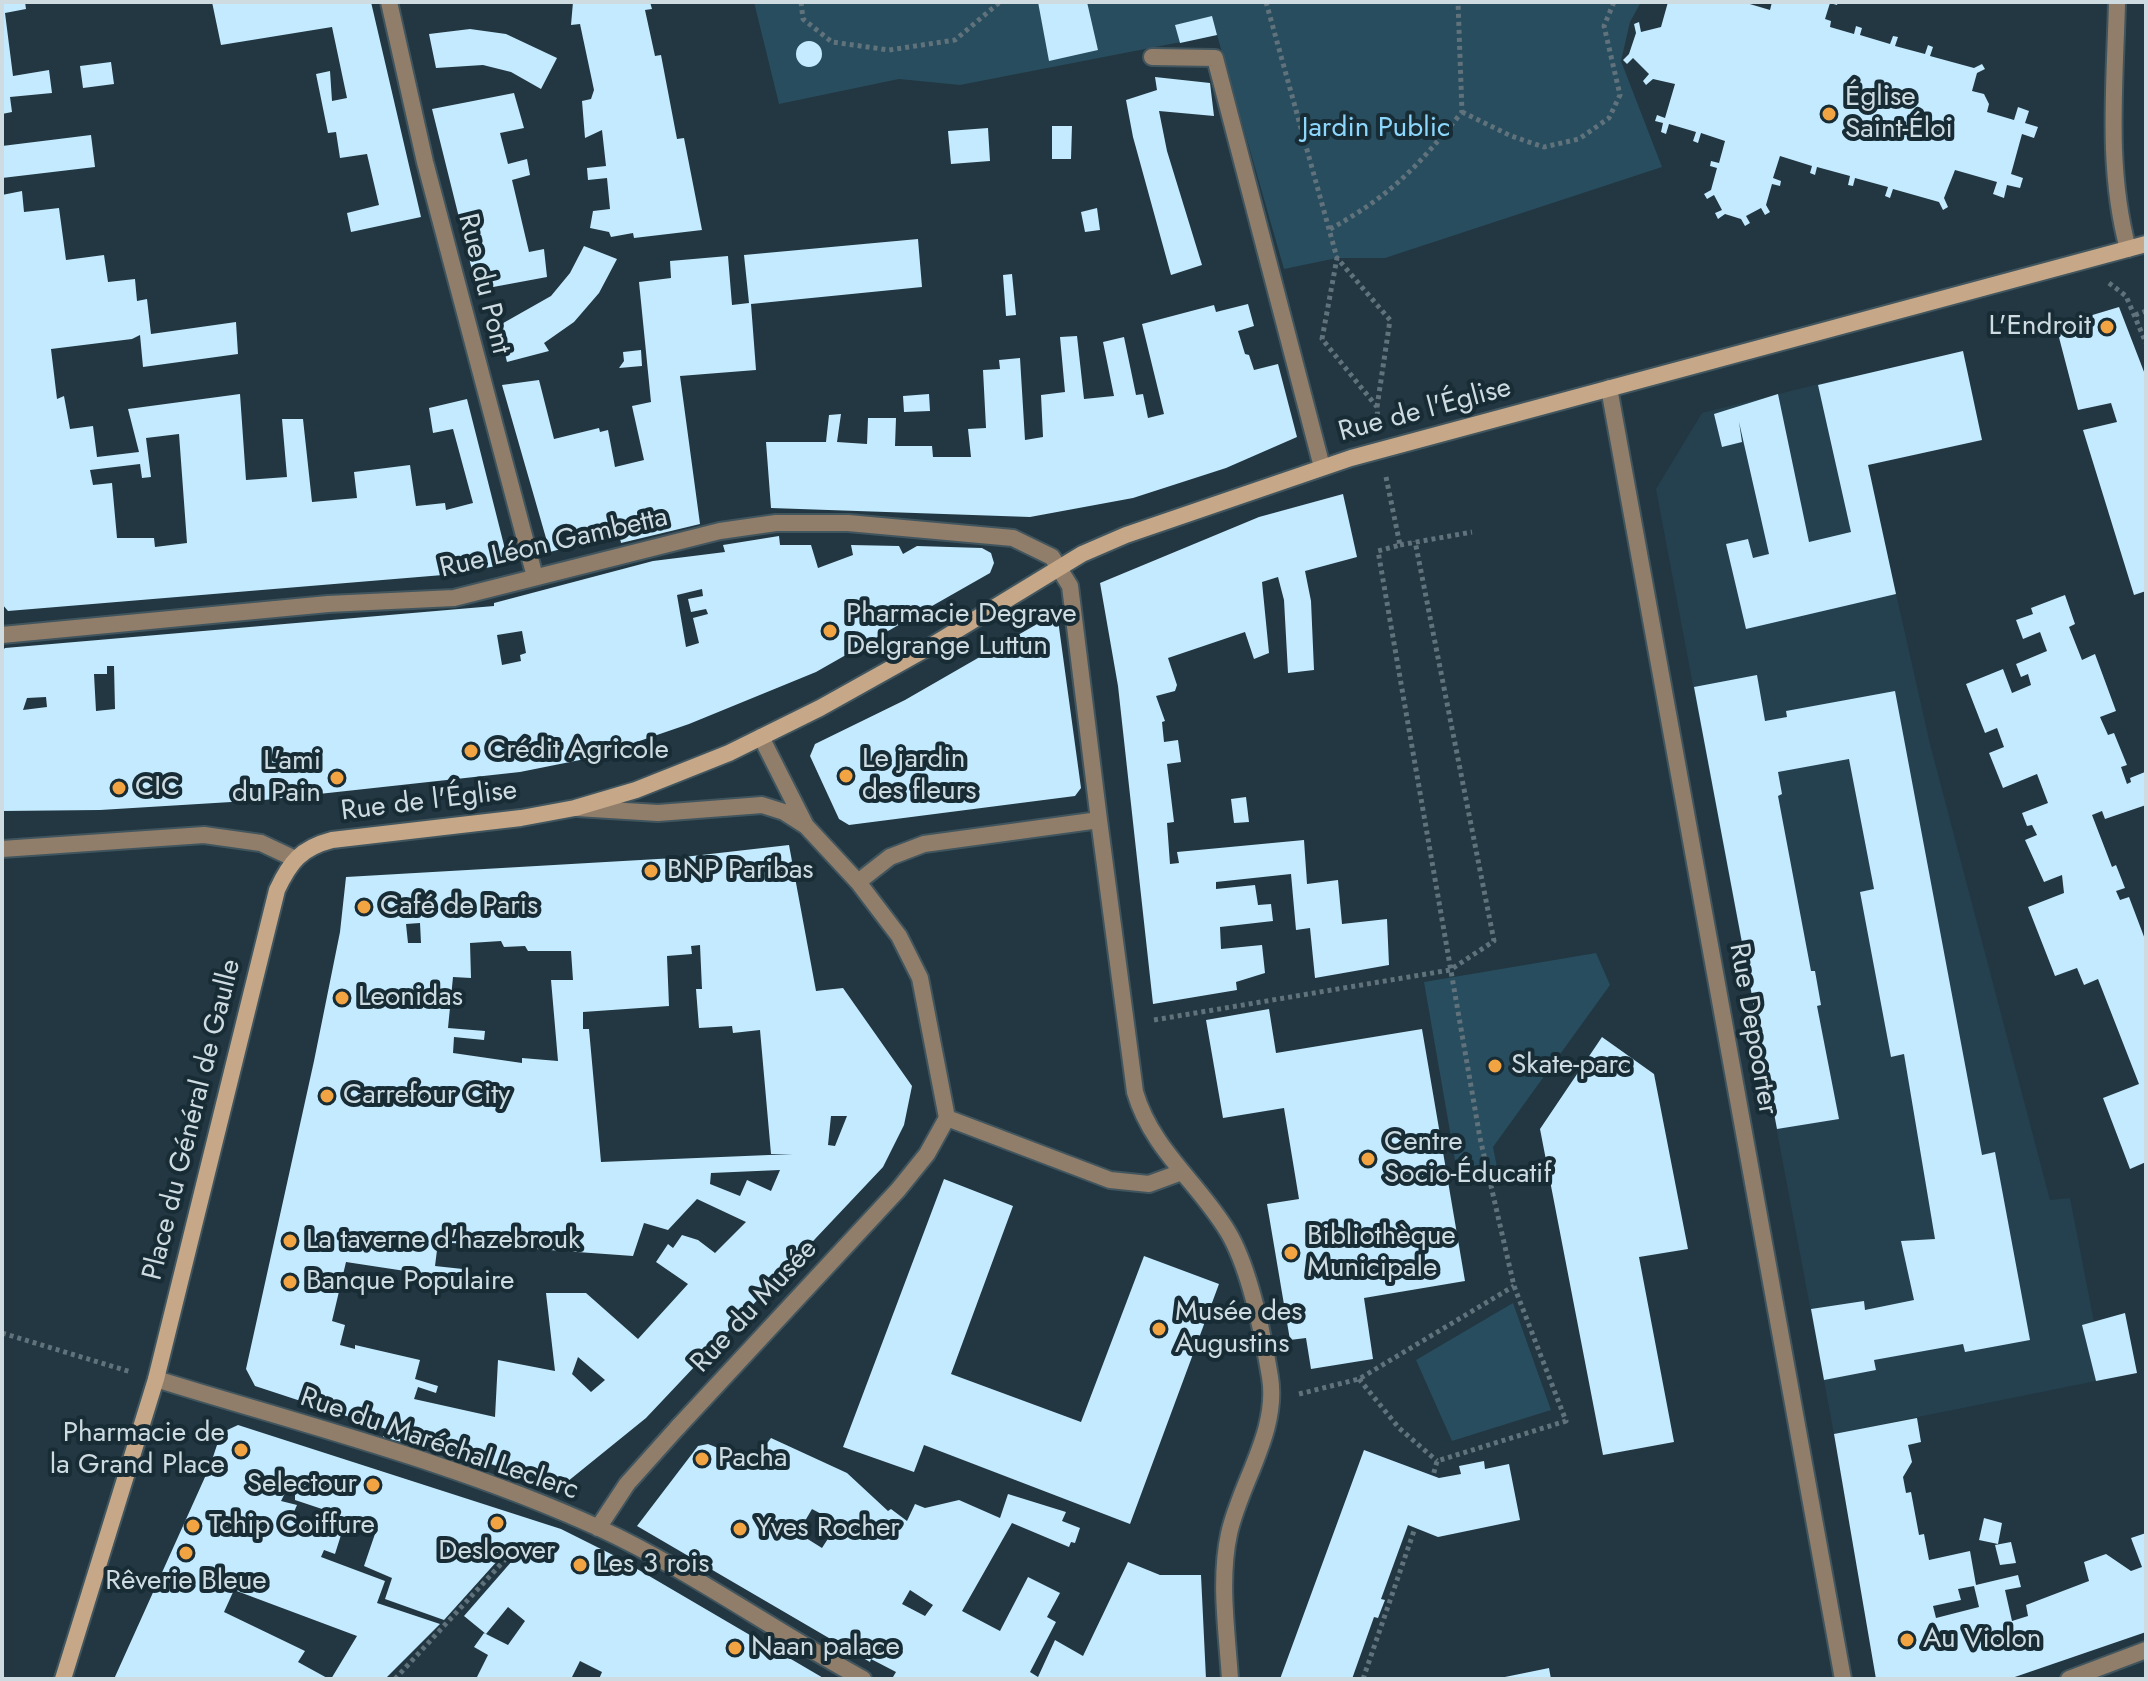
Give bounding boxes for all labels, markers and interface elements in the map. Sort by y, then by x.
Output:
place label: Église Saint-Éloi [1845,81,1953,147]
marker: Église Saint-Éloi [1820,105,1838,123]
park label: Jardin Public [1302,112,1450,146]
street label: Rue du Pont [449,210,517,358]
place label: L'Endroit [1988,310,2091,344]
marker: L'Endroit [2098,318,2116,336]
street label: Rue de l'Église [1335,372,1515,450]
street label: Rue Léon Gambetta [437,501,671,587]
place label: Pharmacie Degrave Delgrange Luttun [846,598,1077,664]
marker: Pharmacie Degrave Delgrange Luttun [821,622,839,640]
place label: Crédit Agricole [487,734,669,768]
marker: Crédit Agricole [462,742,480,760]
place label: Le jardin des fleurs [862,743,977,809]
place label: L'ami du Pain [232,745,321,811]
marker: Le jardin des fleurs [837,767,855,785]
marker: L'ami du Pain [328,769,346,787]
place label: CIC [135,771,180,805]
street label: Rue de l'Église [339,775,519,829]
marker: CIC [110,779,128,797]
place label: BNP Paribas [667,854,814,888]
marker: BNP Paribas [642,862,660,880]
place label: Café de Paris [380,890,538,924]
marker: Café de Paris [355,898,373,916]
street label: Rue Depoorter [1720,941,1784,1117]
street label: Place du Général de Gaulle [137,956,249,1284]
place label: Leonidas [358,981,463,1015]
marker: Leonidas [333,989,351,1007]
place label: Skate-parc [1511,1049,1631,1083]
marker: Skate-parc [1486,1057,1504,1075]
place label: Carrefour City [343,1079,510,1113]
marker: Carrefour City [318,1087,336,1105]
place label: Centre Socio-Éducatif [1384,1126,1551,1192]
marker: Centre Socio-Éducatif [1359,1150,1377,1168]
place label: Bibliothèque Municipale [1307,1220,1456,1286]
place label: La taverne d'hazebrouk [306,1224,580,1258]
marker: La taverne d'hazebrouk [281,1232,299,1250]
street label: Rue du Musée [685,1233,825,1381]
marker: Bibliothèque Municipale [1282,1244,1300,1262]
place label: Banque Populaire [306,1265,515,1299]
marker: Banque Populaire [281,1273,299,1291]
place label: Musée des Augustins [1175,1296,1303,1362]
marker: Musée des Augustins [1150,1320,1168,1338]
street label: Rue du Maréchal Leclerc [295,1382,583,1508]
place label: Pharmacie de la Grand Place [50,1417,225,1483]
marker: Pharmacie de la Grand Place [232,1441,250,1459]
place label: Pacha [718,1442,788,1476]
marker: Pacha [693,1450,711,1468]
place label: Selectour [247,1468,357,1502]
marker: Selectour [364,1476,382,1494]
place label: Tchip Coiffure [209,1509,375,1543]
place label: Yves Rocher [756,1512,900,1546]
marker: Desloover [488,1514,506,1532]
marker: Tchip Coiffure [184,1517,202,1535]
marker: Yves Rocher [731,1520,749,1538]
place label: Desloover [438,1535,556,1569]
marker: Rêverie Bleue [177,1544,195,1562]
place label: Les 3 rois [596,1548,709,1582]
marker: Les 3 rois [571,1556,589,1574]
place label: Rêverie Bleue [105,1565,267,1599]
place label: Au Violon [1923,1623,2041,1657]
place label: Naan palace [751,1631,900,1665]
marker: Au Violon [1898,1631,1916,1649]
marker: Naan palace [726,1639,744,1657]

